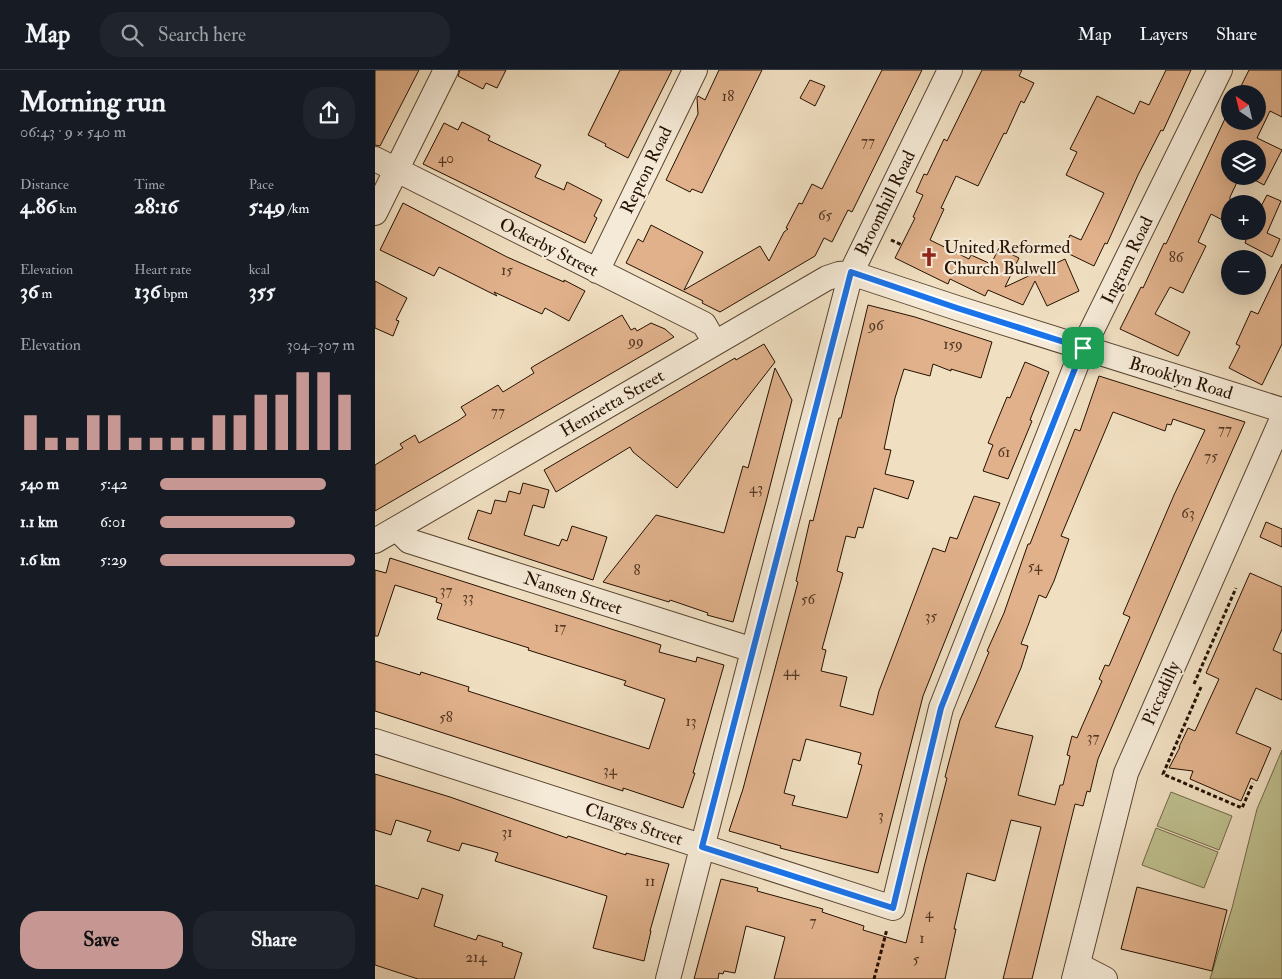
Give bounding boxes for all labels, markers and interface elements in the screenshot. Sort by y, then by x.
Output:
search box [100,12,450,57]
text: Map [25,19,70,50]
icon: search [118,21,146,49]
text: Search here [158,23,246,47]
text: Map [1078,23,1112,46]
text: Layers [1140,23,1188,46]
text: Share [1216,23,1257,46]
text: Morning run [20,85,166,120]
north arrow [1221,85,1266,130]
map controls [1221,85,1266,295]
button: share [303,87,355,139]
house number: 18 [722,87,734,106]
text: 06:43 · 9 × 540 m [20,122,126,142]
street label: Repton Road [615,123,678,218]
house number: 77 [861,132,875,151]
button: layers [1221,140,1266,185]
street label: Broomhill Road [850,147,921,260]
house number: 40 [438,149,454,168]
text: Distance [20,176,69,193]
text: Time [134,176,165,193]
text: Pace [249,176,274,193]
text: 4.86 [20,193,56,220]
text: 28:16 [134,193,178,220]
text: 5:49 [249,193,285,220]
button: + [1221,195,1266,240]
text: km [56,200,77,217]
text: /km [285,200,309,217]
house number: 65 [818,206,832,225]
street label: Ingram Road [1096,212,1159,308]
street label: Ockerby Street [495,213,602,282]
place label: United Reformed Church Bulwell [944,236,1070,280]
church icon: United Reformed Church Bulwell [918,246,940,268]
house number: 86 [1169,248,1185,267]
button: − [1221,250,1266,295]
text: Elevation [20,261,73,278]
text: Heart rate [134,261,191,278]
text: kcal [249,261,270,278]
house number: 15 [501,261,513,280]
text: 36 [20,278,39,305]
text: 136 [134,278,160,305]
text: 355 [249,278,275,305]
text: m [39,285,52,302]
text: bpm [160,285,188,302]
house number: 96 [867,316,885,335]
pin [1062,327,1104,369]
house number: 99 [627,332,644,351]
icon: arrive [1069,334,1097,362]
text: Elevation [20,335,81,355]
text: 304–307 m [287,335,355,355]
house number: 159 [943,335,963,354]
street label: Brooklyn Road [1126,352,1236,405]
street label: Henrietta Street [556,364,669,443]
house number: 77 [491,402,505,421]
house number: 77 [1218,420,1232,439]
house number: 61 [998,443,1010,462]
house number: 75 [1204,447,1218,466]
text: 540 m [20,474,59,494]
text: 5:42 [100,474,128,494]
house number: 43 [749,479,763,498]
house number: 63 [1181,504,1195,523]
text: 1.1 km [20,512,58,532]
text: 6:01 [100,512,126,532]
text: 1.6 km [20,550,60,570]
text: 5:29 [100,550,127,570]
house number: 54 [1028,557,1043,576]
house number: 8 [633,561,641,580]
street label: Nansen Street [521,567,625,620]
house number: 37 [440,581,452,600]
house number: 33 [462,588,474,607]
house number: 56 [801,590,816,609]
house number: 35 [925,607,938,626]
house number: 17 [554,618,566,637]
street label: Piccadilly [1137,657,1186,729]
house number: 44 [783,662,800,681]
house number: 58 [439,708,453,727]
house number: 13 [685,712,697,731]
house number: 37 [1087,728,1099,747]
house number: 34 [603,761,618,780]
street label: Clarges Street [582,798,686,851]
house number: 3 [878,806,884,825]
house number: 31 [501,823,513,842]
house number: 11 [645,872,655,891]
house number: 4 [925,904,934,923]
button: Save [20,911,183,969]
button: Share [193,911,355,969]
house number: 7 [810,912,817,931]
house number: 1 [919,929,925,948]
house number: 214 [465,948,487,967]
house number: 5 [913,950,920,969]

